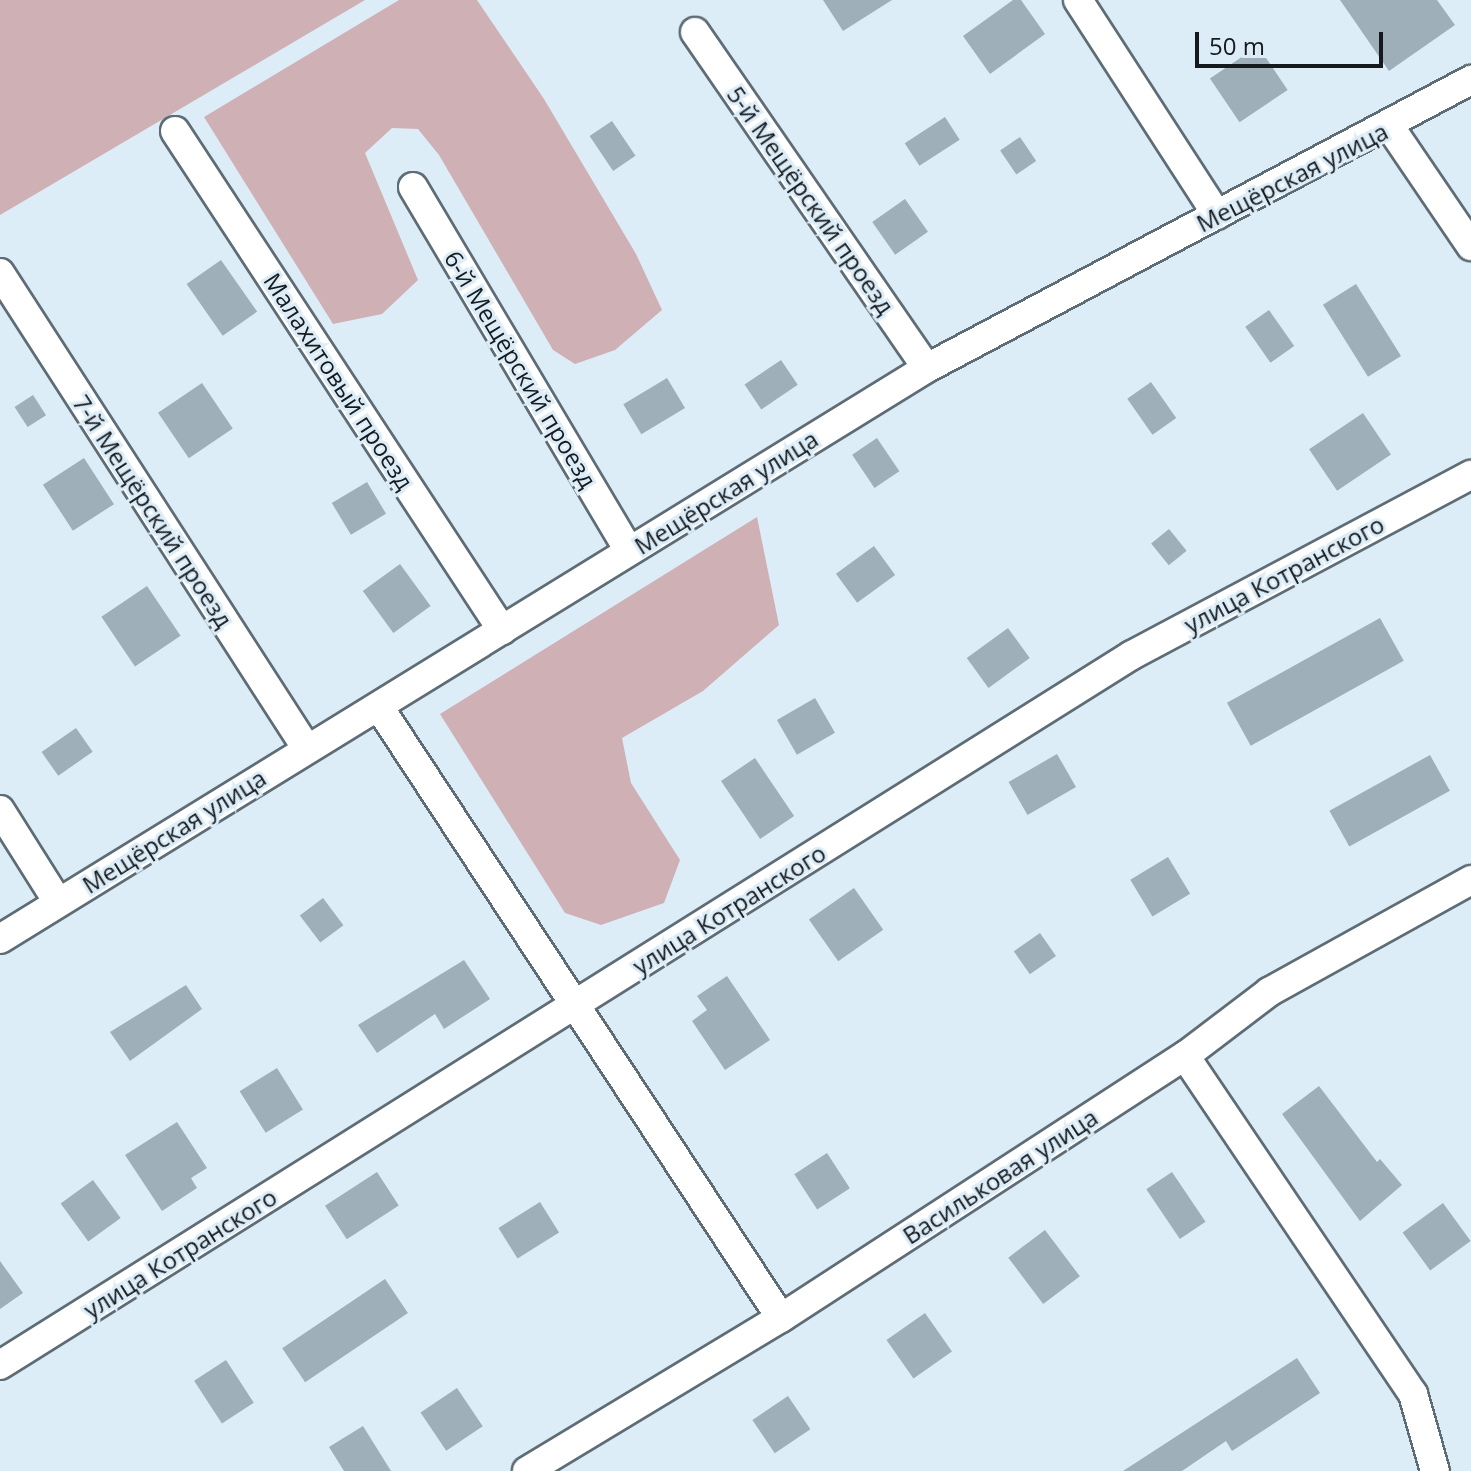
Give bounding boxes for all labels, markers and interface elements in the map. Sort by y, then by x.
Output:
scale bar [1199,16,1387,66]
text: 50 m [1209,29,1265,62]
street label: 5-й Мещёрский проезд [721,81,901,319]
street label: Мещёрская улица [1192,116,1392,238]
street label: 6-й Мещёрский проезд [439,245,603,493]
street label: Малахитовый проезд [258,267,420,495]
street label: 7-й Мещёрский проезд [67,389,239,633]
street label: Мещёрская улица [629,424,823,560]
street label: улица Котранского [1179,509,1389,639]
street label: Мещёрская улица [77,763,271,899]
street label: улица Котранского [627,838,831,980]
street label: Васильковая улица [897,1102,1103,1250]
street label: улица Котранского [78,1182,282,1324]

